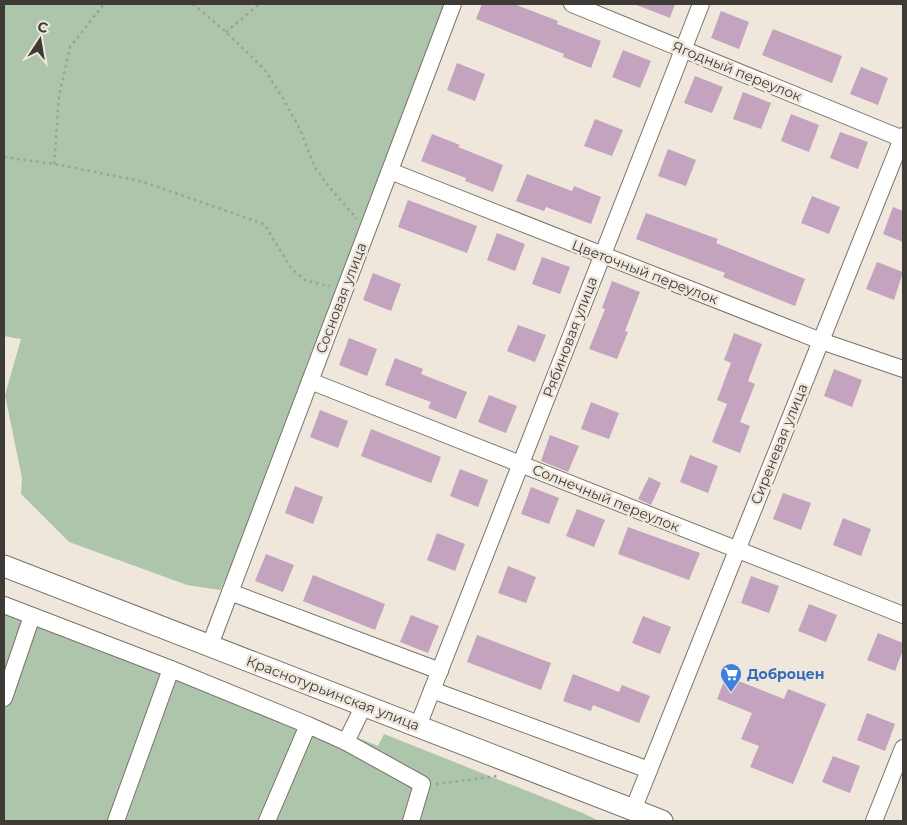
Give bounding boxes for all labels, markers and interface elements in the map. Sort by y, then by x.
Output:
north arrow [15,15,65,65]
text: С [36,17,50,37]
street label: Ягодный переулок [670,37,804,105]
street label: Цветочный переулок [569,236,721,308]
street label: Сосновая улица [312,240,370,356]
street label: Рябиновая улица [539,274,601,400]
street label: Сиреневая улица [747,381,811,507]
street label: Солнечный переулок [530,460,682,536]
street label: Краснотурьинская улица [244,652,422,734]
supermarket icon: Доброцен [719,662,743,693]
place label: Доброцен [747,665,825,683]

